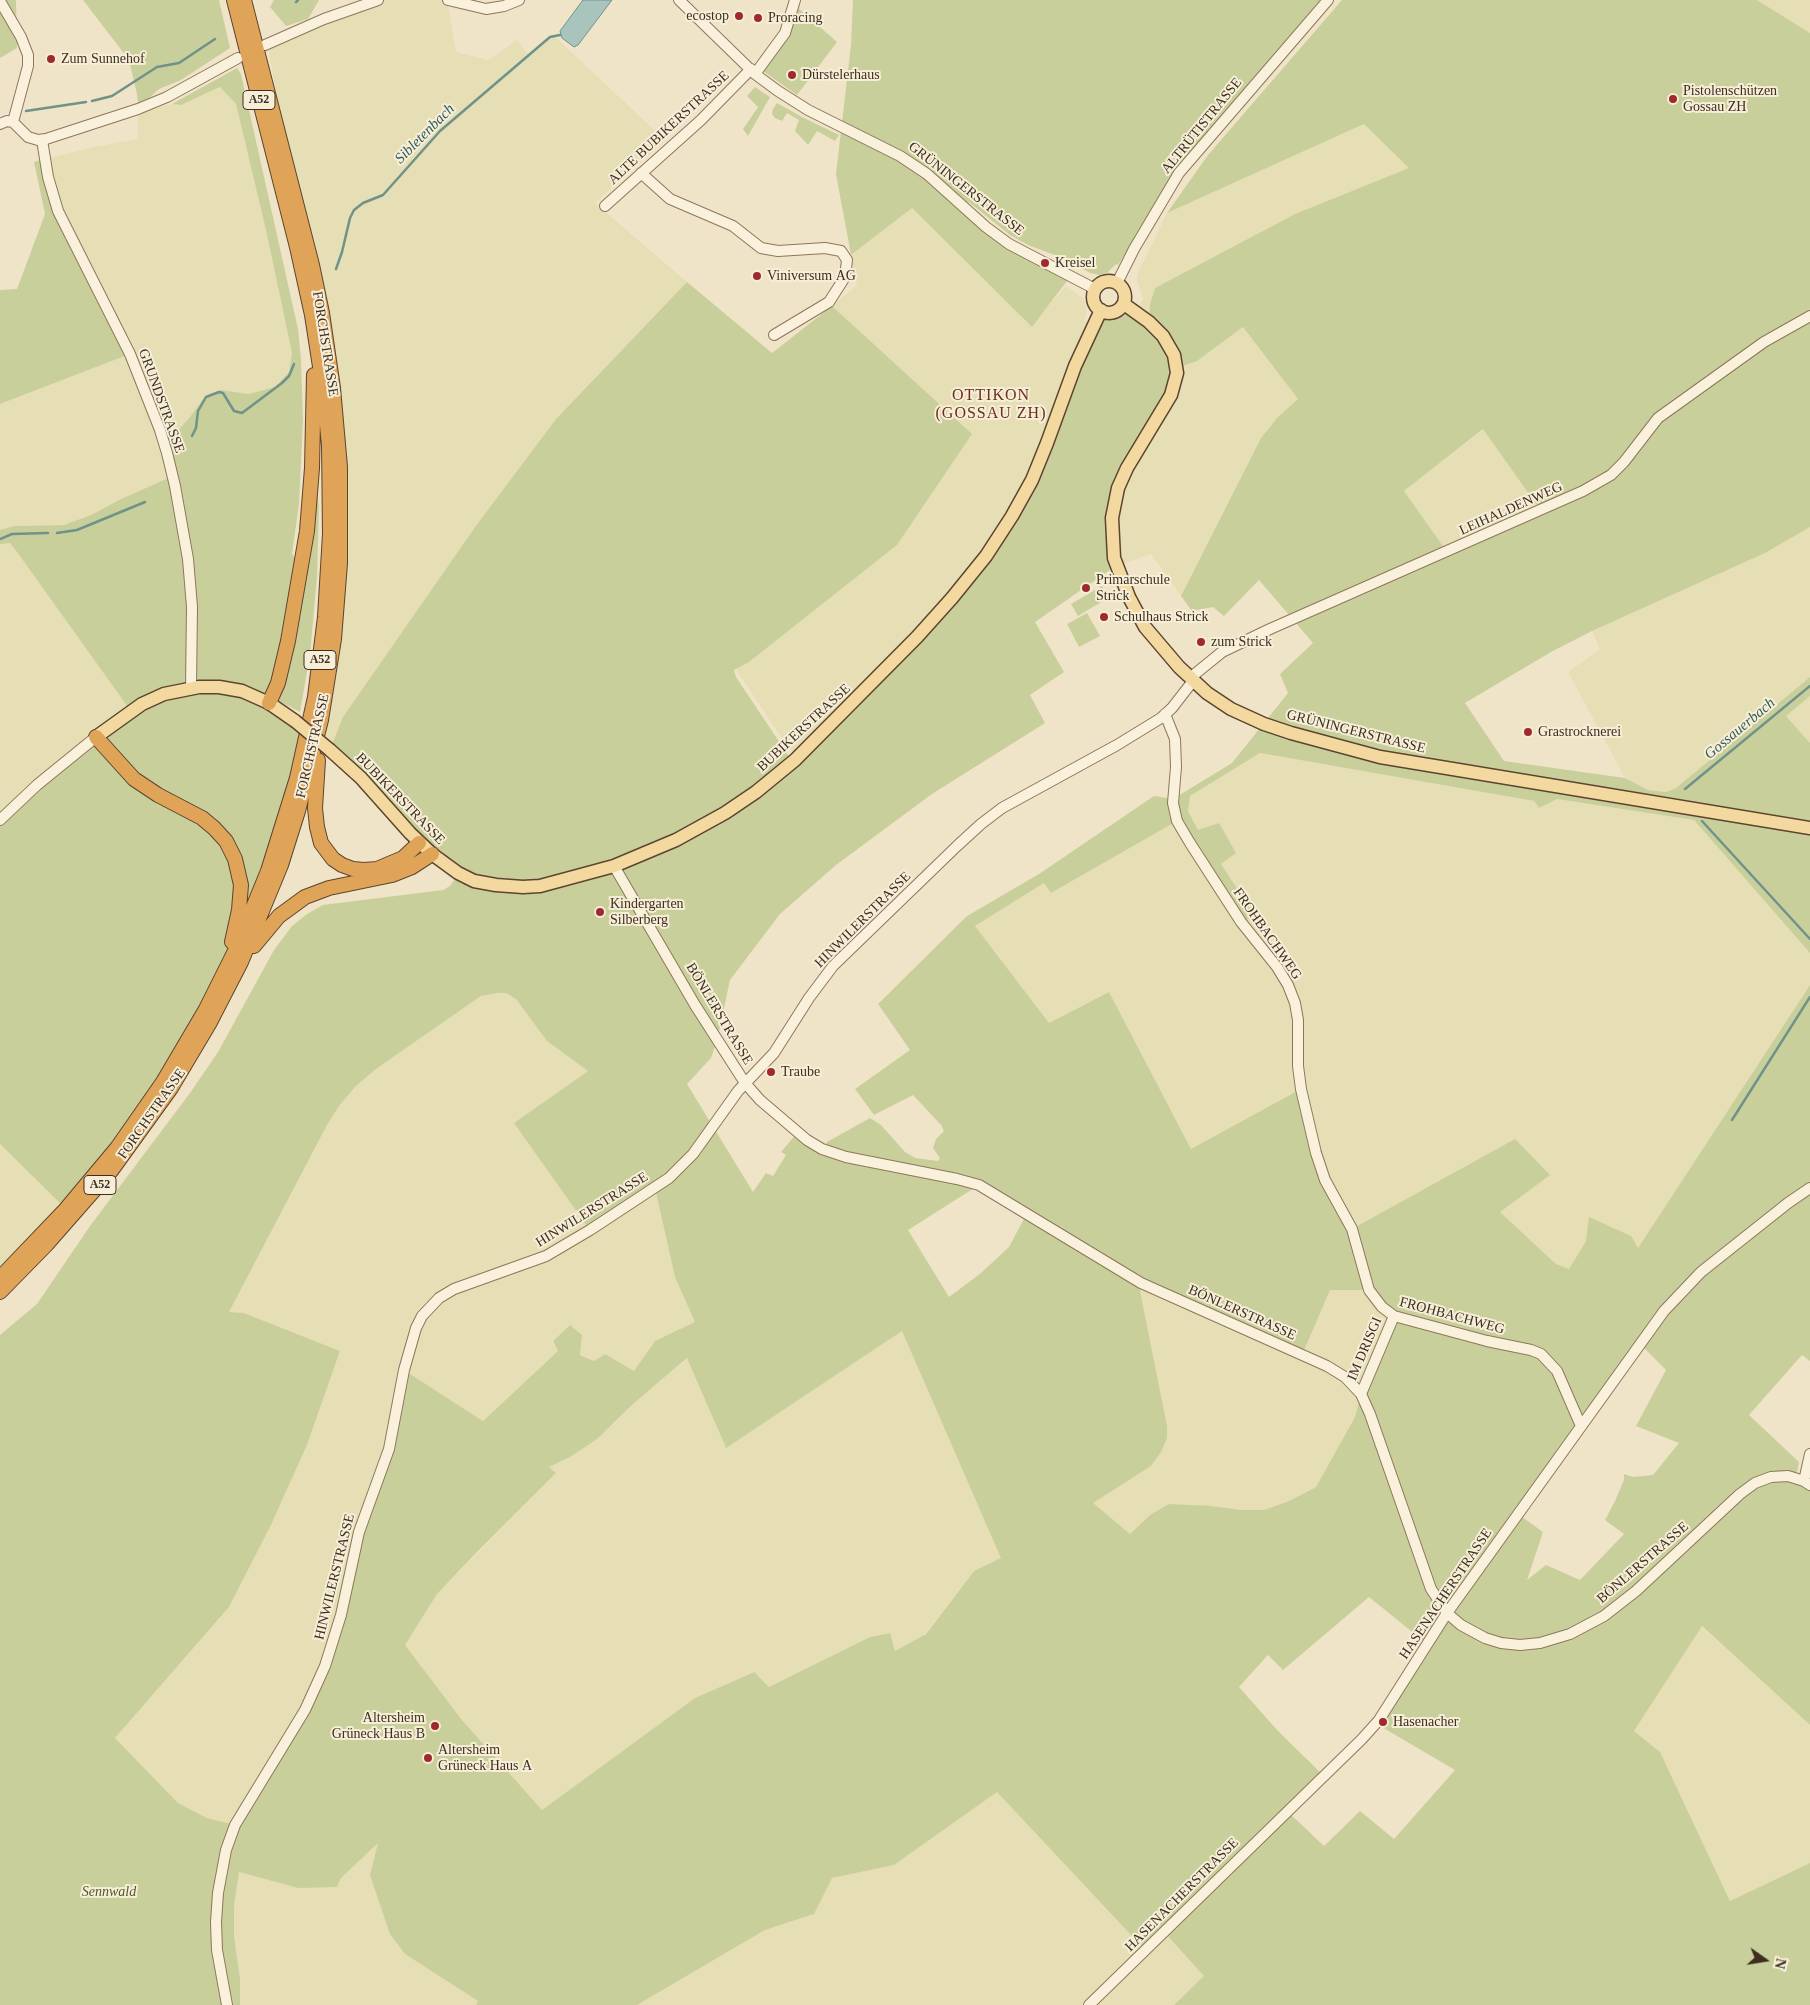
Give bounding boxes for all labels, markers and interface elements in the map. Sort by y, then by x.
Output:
place label: ecostop [686,8,729,24]
marker: ecostop [733,10,745,22]
place label: Proracing [768,10,822,26]
marker: Proracing [752,12,764,24]
place label: Zum Sunnehof [61,51,145,67]
marker: Zum Sunnehof [45,53,57,65]
place label: Dürstelerhaus [802,67,880,83]
street label: ALTE BUBIKERSTRASSE [605,68,733,188]
marker: Dürstelerhaus [786,69,798,81]
street label: ALTRÜTISTRASSE [1158,75,1246,177]
place label: Pistolenschützen Gossau ZH [1683,83,1777,115]
road number: A52 [243,90,275,110]
marker: Pistolenschützen Gossau ZH [1667,93,1679,105]
water label: Sibletenbach [391,100,459,168]
street label: GRÜNINGERSTRASSE [905,139,1027,239]
place label: Kreisel [1055,255,1095,271]
marker: Kreisel [1039,257,1051,269]
place label: Viniversum AG [767,268,856,284]
marker: Viniversum AG [751,270,763,282]
street label: FORCHSTRASSE [308,290,342,398]
street label: GRUNDSTRASSE [134,347,188,455]
district label: OTTIKON (GOSSAU ZH) [934,386,1048,424]
street label: LEIHALDENWEG [1457,479,1565,539]
place label: Primarschule Strick [1096,572,1170,604]
marker: Primarschule Strick [1080,582,1092,594]
place label: Schulhaus Strick [1114,609,1208,625]
marker: Schulhaus Strick [1098,611,1110,623]
place label: zum Strick [1211,634,1272,650]
marker: zum Strick [1195,636,1207,648]
road number: A52 [304,650,336,670]
street label: BUBIKERSTRASSE [754,680,854,776]
street label: FORCHSTRASSE [293,692,333,800]
water label: Gossauerbach [1701,694,1779,764]
street label: GRÜNINGERSTRASSE [1285,707,1427,757]
place label: Grastrocknerei [1538,724,1621,740]
marker: Grastrocknerei [1522,726,1534,738]
street label: BUBIKERSTRASSE [352,750,448,848]
street label: HINWILERSTRASSE [811,868,915,972]
street label: FROHBACHWEG [1229,885,1305,983]
place label: Kindergarten Silberberg [610,896,684,929]
marker: Kindergarten Silberberg [594,906,606,918]
street label: BÖNLERSTRASSE [682,960,756,1068]
place label: Traube [781,1064,820,1080]
street label: FORCHSTRASSE [115,1066,189,1162]
marker: Traube [765,1066,777,1078]
street label: HINWILERSTRASSE [533,1169,651,1251]
road number: A52 [84,1176,116,1194]
street label: BÖNLERSTRASSE [1186,1282,1298,1344]
street label: FROHBACHWEG [1398,1294,1506,1338]
street label: IM DRISGI [1344,1315,1386,1383]
street label: HINWILERSTRASSE [311,1512,359,1642]
street label: BÖNLERSTRASSE [1594,1519,1692,1607]
street label: HASENACHERSTRASSE [1396,1525,1496,1663]
place label: Altersheim Grüneck Haus B [332,1710,425,1742]
place label: Hasenacher [1393,1714,1458,1730]
marker: Hasenacher [1377,1716,1389,1728]
marker: Altersheim Grüneck Haus B [429,1720,441,1732]
place label: Altersheim Grüneck Haus A [438,1742,532,1774]
marker: Altersheim Grüneck Haus A [422,1752,434,1764]
street label: HASENACHERSTRASSE [1122,1835,1242,1955]
park label: Sennwald [82,1884,136,1900]
north arrow [1740,1935,1790,1985]
text: N [1772,1957,1789,1970]

